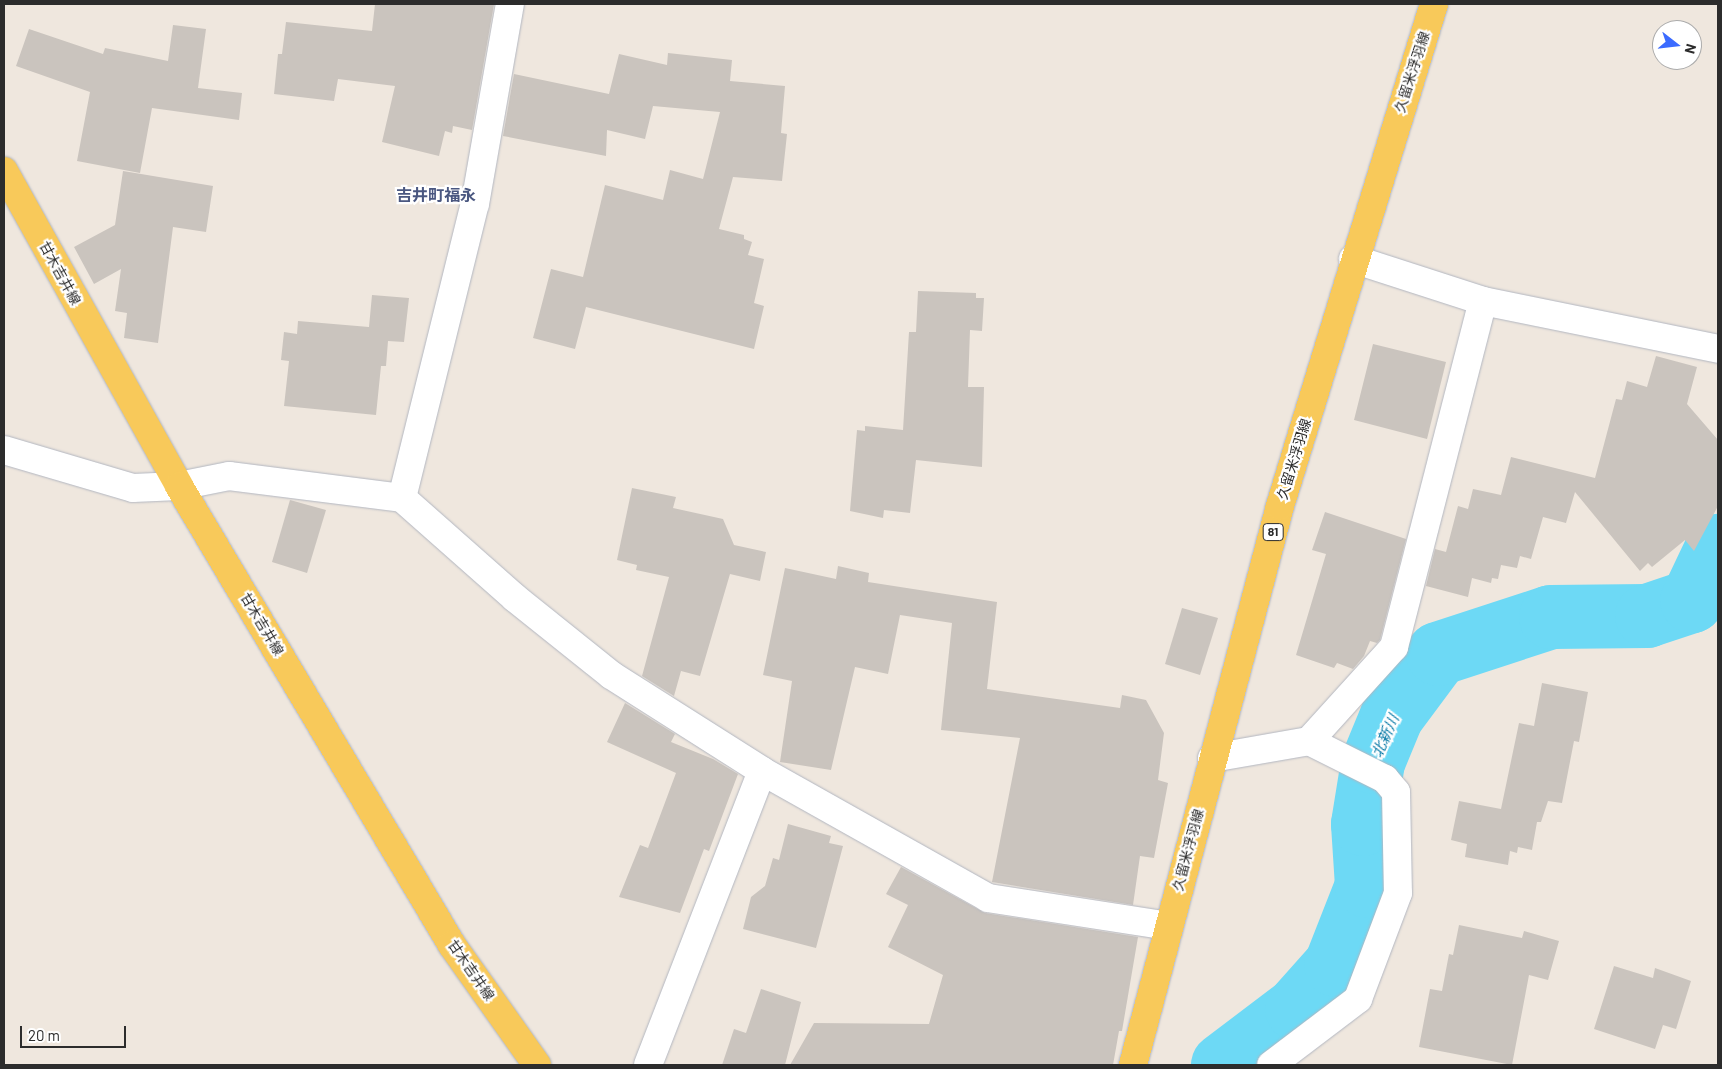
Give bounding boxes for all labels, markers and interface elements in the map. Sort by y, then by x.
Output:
north arrow [1652,20,1702,70]
street label: 久留米浮羽線 [1391,29,1433,115]
text: N [1681,42,1700,56]
district label: 吉井町福永 [396,185,476,205]
street label: 甘木吉井線 [36,238,84,308]
street label: 久留米浮羽線 [1274,416,1314,502]
road number: 81 [1262,522,1284,542]
street label: 甘木吉井線 [237,590,287,658]
water label: 北新川 [1368,712,1402,760]
street label: 久留米浮羽線 [1169,807,1207,893]
street label: 甘木吉井線 [444,937,498,1003]
scale bar [22,1016,129,1048]
text: 20 m [28,1026,60,1044]

